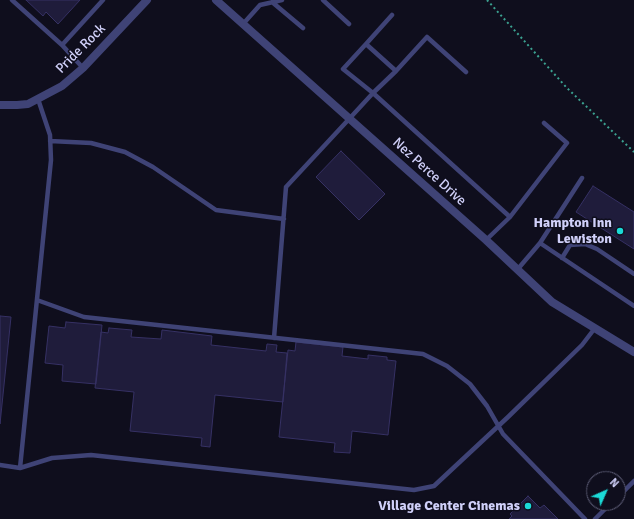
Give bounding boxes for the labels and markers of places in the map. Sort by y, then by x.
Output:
place label: Hampton Inn Lewiston [533,215,612,248]
marker: Hampton Inn Lewiston [615,226,625,236]
place label: Village Center Cinemas [378,498,520,514]
marker: Village Center Cinemas [523,501,533,511]

